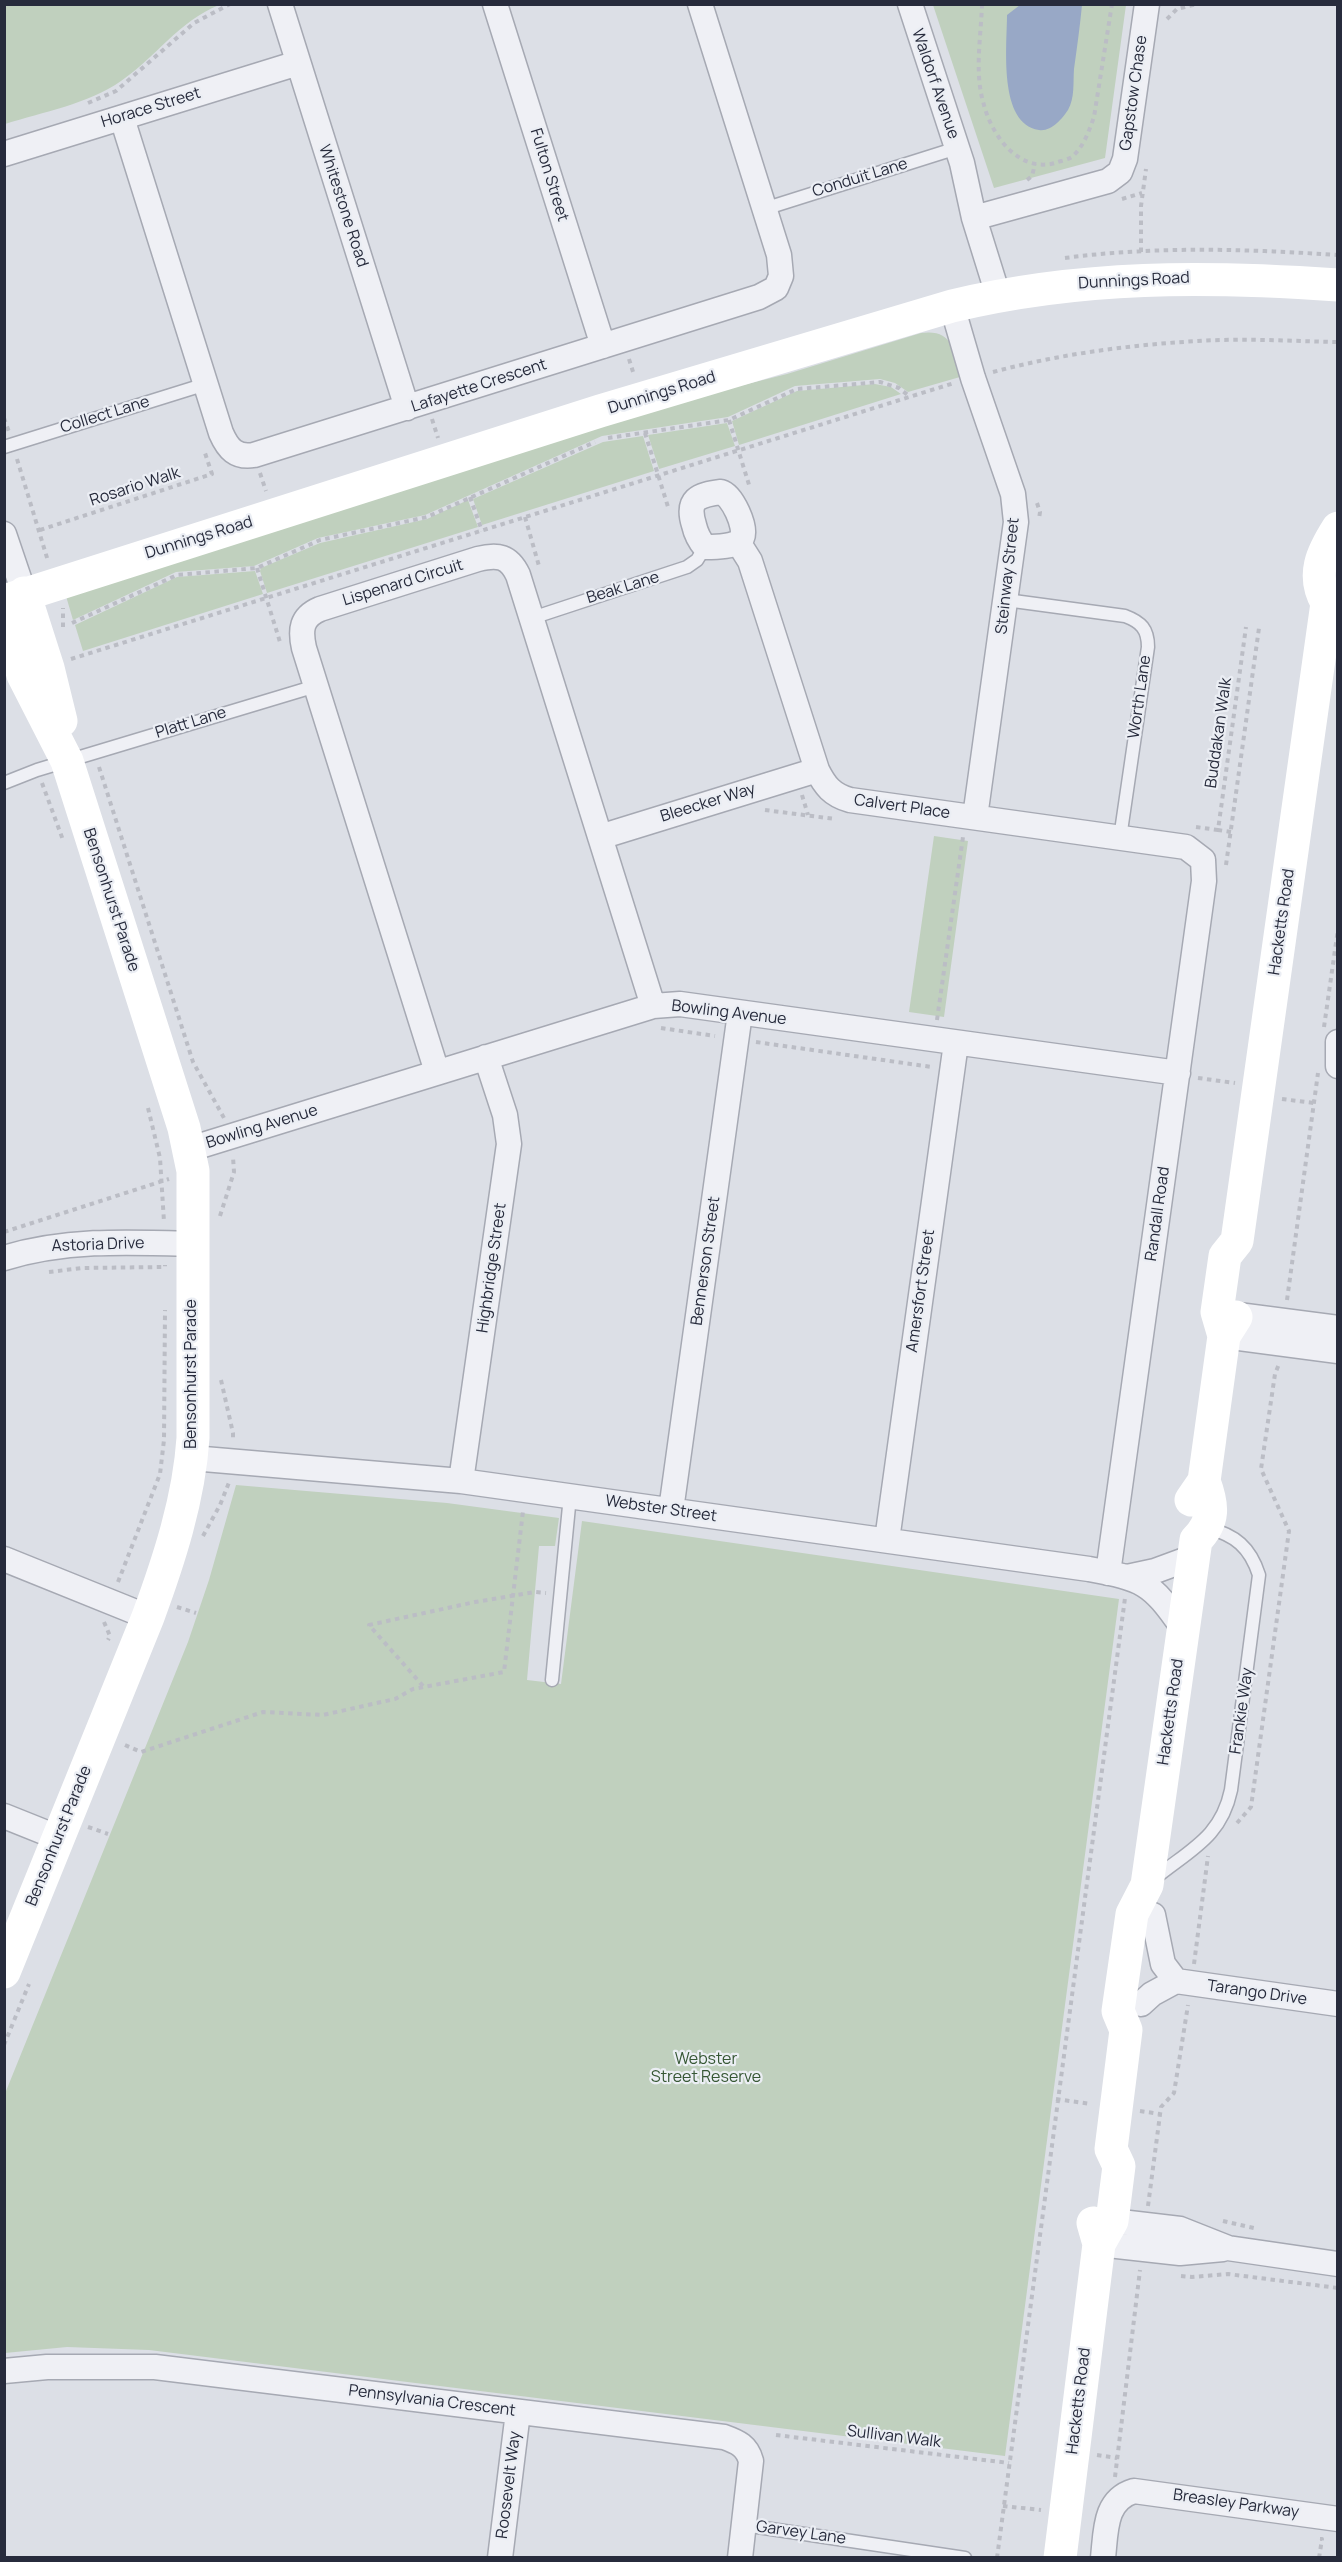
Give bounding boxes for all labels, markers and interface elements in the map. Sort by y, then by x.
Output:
street label: Waldorf Avenue [907,26,963,142]
street label: Gapstow Chase [1116,34,1152,152]
street label: Horace Street [99,84,203,132]
street label: Fulton Street [526,126,572,224]
street label: Whitestone Road [314,142,372,270]
street label: Conduit Lane [810,154,910,202]
street label: Dunnings Road [1078,268,1190,294]
street label: Lafayette Crescent [409,355,549,417]
street label: Dunnings Road [606,368,718,418]
street label: Collect Lane [58,392,152,438]
street label: Rosario Walk [87,463,183,511]
street label: Dunnings Road [143,513,255,563]
street label: Steinway Street [992,517,1024,635]
street label: Lispenard Circuit [340,556,466,610]
street label: Beak Lane [584,568,662,608]
street label: Worth Lane [1125,654,1155,740]
street label: Buddakan Walk [1202,676,1236,790]
street label: Platt Lane [153,703,229,743]
street label: Bleecker Way [658,779,758,827]
street label: Calvert Place [853,791,951,823]
street label: Bensonhurst Parade [79,826,143,974]
street label: Hacketts Road [1265,868,1299,976]
street label: Bowling Avenue [670,996,788,1030]
street label: Bowling Avenue [204,1101,320,1153]
street label: Randall Road [1142,1165,1174,1263]
street label: Bennerson Street [687,1195,725,1327]
street label: Highbridge Street [473,1202,511,1334]
street label: Amersfort Street [903,1228,939,1354]
street label: Astoria Drive [51,1234,145,1256]
street label: Bensonhurst Parade [182,1299,202,1449]
street label: Webster Street [604,1492,718,1526]
street label: Hacketts Road [1154,1658,1188,1766]
street label: Frankie Way [1226,1666,1258,1756]
street label: Bensonhurst Parade [22,1763,96,1909]
street label: Tarango Drive [1206,1976,1308,2010]
park label: Webster Street Reserve [651,2050,761,2088]
street label: Hacketts Road [1063,2347,1095,2455]
street label: Pennsylvania Crescent [347,2381,517,2421]
street label: Sullivan Walk [846,2422,942,2452]
street label: Roosevelt Way [493,2430,525,2540]
street label: Breasley Parkway [1172,2486,1300,2522]
street label: Garvey Lane [755,2517,847,2549]

